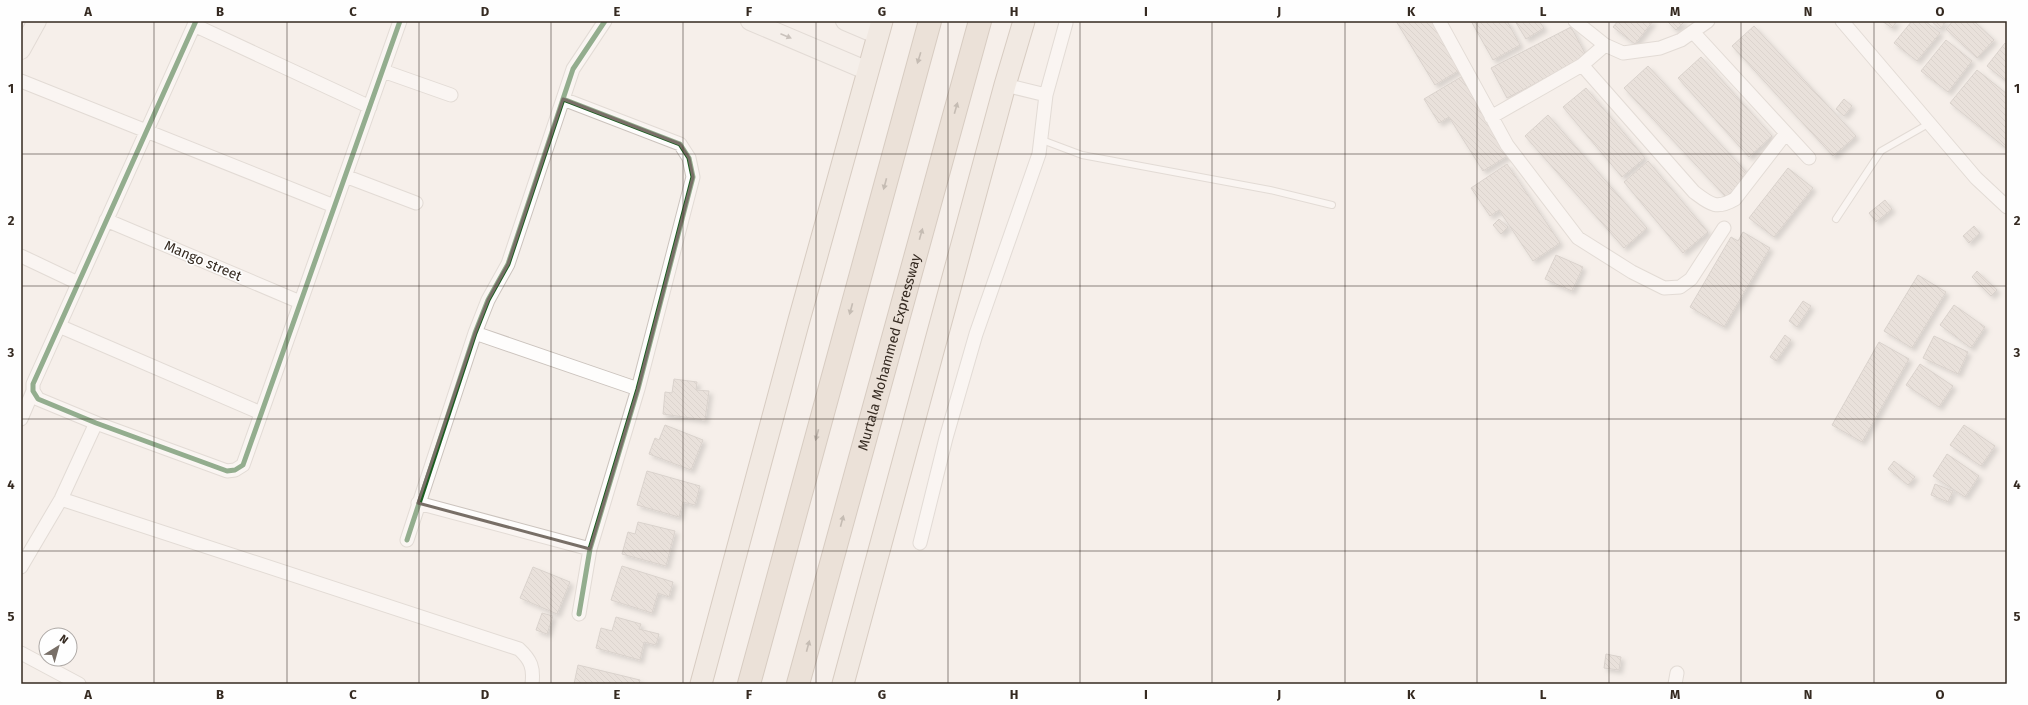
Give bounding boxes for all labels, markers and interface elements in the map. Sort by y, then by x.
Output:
text: A [83,4,92,19]
text: B [216,4,224,19]
text: C [349,4,357,19]
text: D [481,4,490,19]
text: E [614,4,621,19]
text: F [746,4,753,19]
text: G [878,4,886,19]
text: H [1010,4,1018,19]
text: I [1144,4,1148,19]
text: J [1276,4,1281,19]
text: K [1407,4,1416,19]
text: L [1540,4,1547,19]
text: M [1670,4,1680,19]
text: N [1804,4,1812,19]
text: O [1936,4,1945,19]
one-way arrow [781,33,792,39]
one-way arrow [916,53,922,65]
text: 1 [8,81,14,96]
text: 1 [2014,81,2020,96]
one-way arrow [953,102,959,114]
one-way arrow [882,178,888,190]
text: 2 [8,213,15,228]
text: 2 [2014,213,2021,228]
one-way arrow [918,227,924,239]
street label: Mango street [162,237,245,285]
street label: Murtala Mohammed Expressway [854,252,924,453]
one-way arrow [848,303,854,315]
text: 3 [7,345,15,360]
text: 3 [2013,345,2021,360]
one-way arrow [814,429,820,441]
text: 4 [7,477,15,492]
text: 4 [2013,477,2021,492]
one-way arrow [839,515,845,527]
text: 5 [8,609,15,624]
text: 5 [2014,609,2021,624]
north arrow [38,627,78,667]
text: N [57,632,71,647]
one-way arrow [805,640,811,652]
text: A [83,687,92,702]
text: B [216,687,224,702]
text: C [349,687,357,702]
text: D [481,687,490,702]
text: E [614,687,621,702]
text: F [746,687,753,702]
text: G [878,687,886,702]
text: H [1010,687,1018,702]
text: I [1144,687,1148,702]
text: J [1276,687,1281,702]
text: K [1407,687,1416,702]
text: L [1540,687,1547,702]
text: M [1670,687,1680,702]
text: N [1804,687,1812,702]
text: O [1936,687,1945,702]

